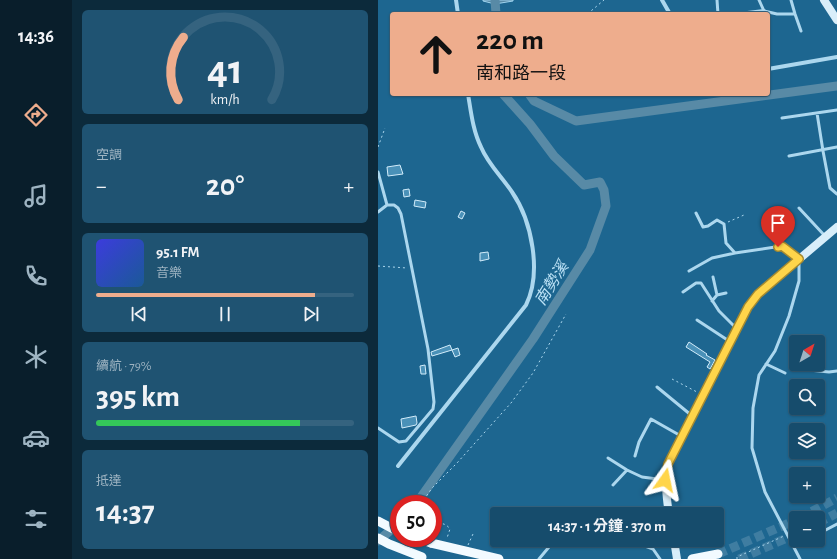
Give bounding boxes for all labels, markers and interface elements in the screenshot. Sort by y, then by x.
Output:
text: 220 m [476,27,544,55]
text: 14:36 [18,28,54,46]
icon: ahead [410,28,462,80]
text: 41 [207,50,243,91]
text: 南和路一段 [476,65,566,83]
text: km/h [210,93,240,107]
icon: directions [22,101,50,129]
text: 空調 [96,149,122,162]
text: 20° [206,171,244,201]
text: − [96,175,107,197]
text: + [343,175,354,197]
icon: music [22,182,50,210]
pin [761,206,795,247]
icon: arrive [767,212,789,234]
text: 95.1 FM [156,245,199,260]
water label: 南勢溪 [531,257,572,308]
icon: phone [22,262,50,290]
text: 音樂 [156,267,182,280]
icon: previous [128,303,150,325]
icon: pause [214,303,236,325]
icon: next [300,303,322,325]
north arrow [789,335,825,371]
map controls [789,335,825,547]
icon: climate [22,343,50,371]
text: 續航 · 79% [96,360,152,373]
button: search [789,379,825,415]
text: 395 km [96,382,180,412]
button: layers [789,423,825,459]
icon: car [22,424,50,452]
position arrow [644,459,686,501]
button: + [789,467,825,503]
text: 抵達 [96,475,122,488]
speed limit sign: 50 [390,495,442,547]
text: 14:37 [96,497,155,527]
icon: filters [22,505,50,533]
button: − [789,511,825,547]
text: 14:37 · 1 分鐘 · 370 m [548,519,666,534]

